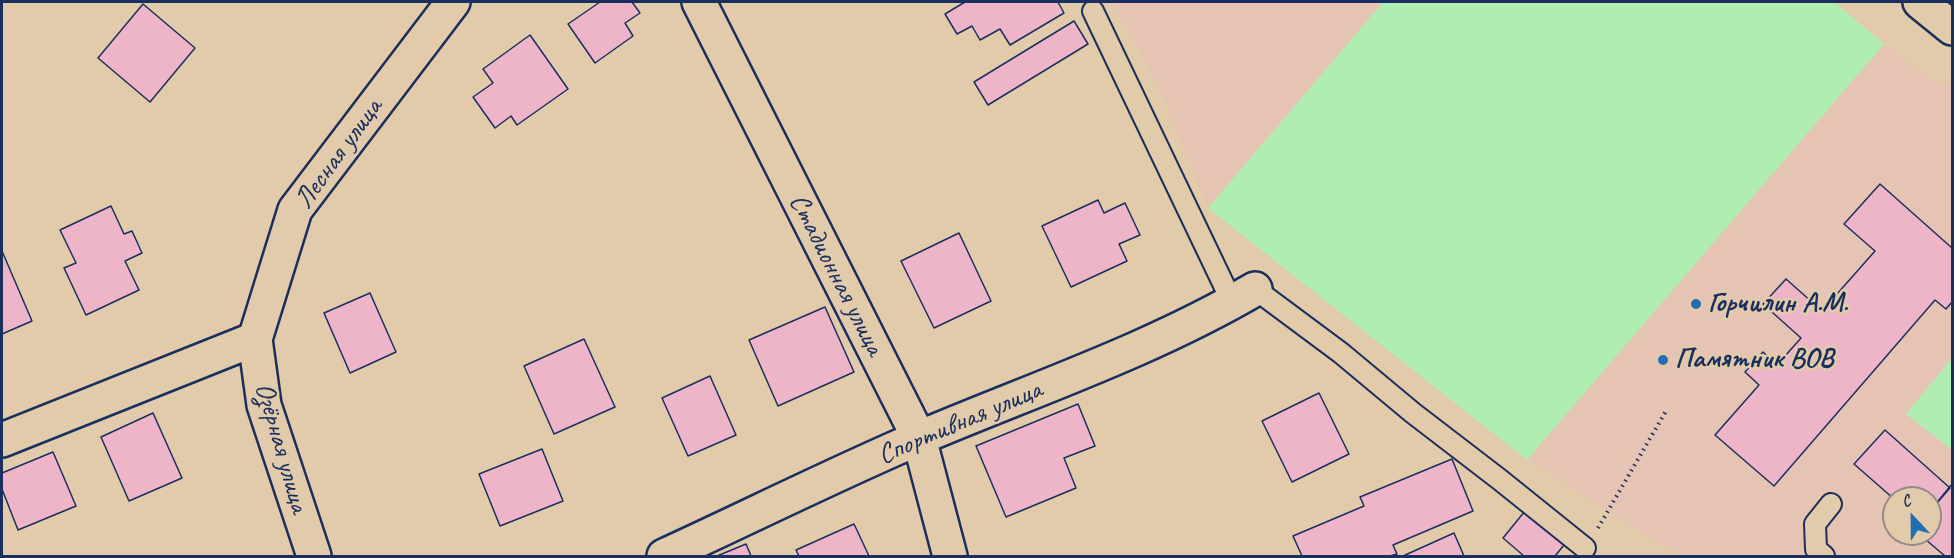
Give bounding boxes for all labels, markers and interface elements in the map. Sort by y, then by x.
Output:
street label: Лесная улица [288,92,390,216]
street label: Стадионная улица [781,189,891,361]
place label: Горчилин А.М. [1708,287,1848,321]
marker: Горчилин А.М. [1689,297,1703,311]
place label: Памятник ВОВ [1675,343,1834,377]
marker: Памятник ВОВ [1656,353,1670,367]
street label: Спортивная улица [873,373,1047,473]
street label: Озёрная улица [246,379,316,517]
north arrow [1882,486,1942,546]
text: С [1899,490,1913,512]

